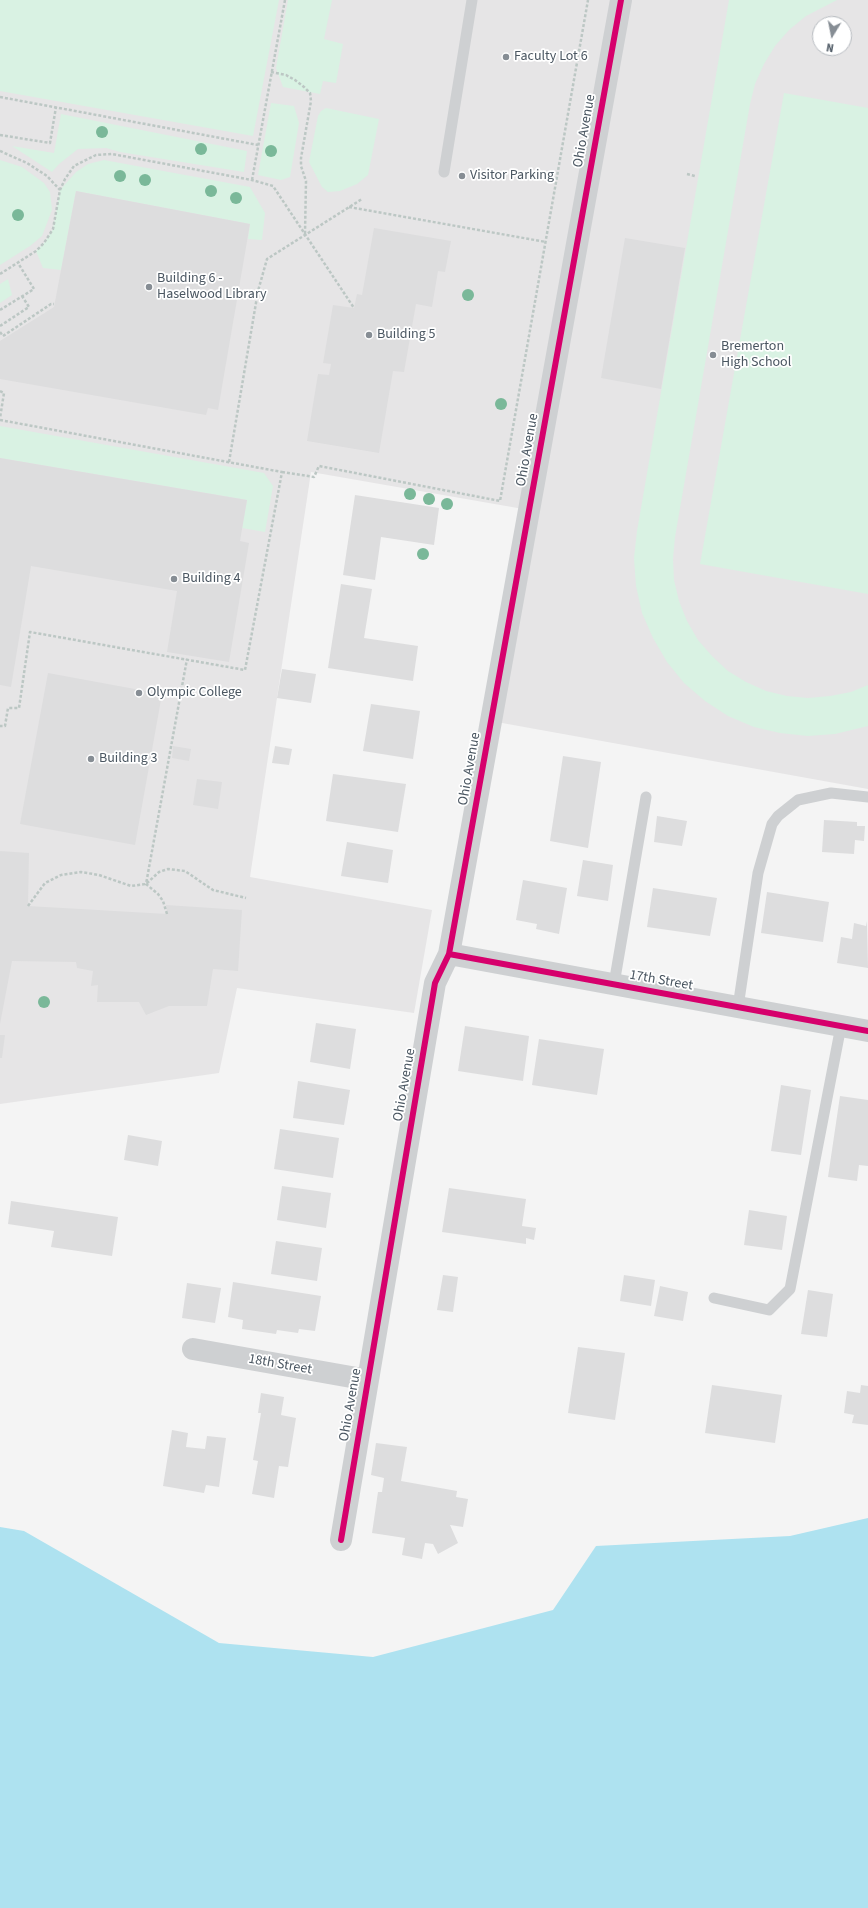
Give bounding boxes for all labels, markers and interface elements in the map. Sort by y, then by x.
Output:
north arrow [812,16,852,56]
text: N [825,39,835,55]
place label: Faculty Lot 6 [514,49,588,65]
marker: Faculty Lot 6 [501,52,511,62]
street label: Ohio Avenue [570,93,600,169]
place label: Visitor Parking [470,168,554,184]
marker: Visitor Parking [457,171,467,181]
place label: Building 6 - Haselwood Library [157,271,267,304]
marker: Building 6 - Haselwood Library [144,282,154,292]
place label: Building 5 [377,327,436,343]
marker: Building 5 [364,330,374,340]
place label: Bremerton High School [721,339,791,372]
marker: Bremerton High School [708,350,718,360]
street label: Ohio Avenue [513,412,543,488]
place label: Building 4 [182,571,241,587]
marker: Building 4 [169,574,179,584]
place label: Olympic College [147,685,242,701]
marker: Olympic College [134,688,144,698]
street label: Ohio Avenue [455,731,485,807]
place label: Building 3 [99,751,158,767]
marker: Building 3 [86,754,96,764]
street label: 17th Street [628,967,694,995]
street label: Ohio Avenue [390,1047,420,1123]
street label: 18th Street [247,1351,313,1379]
street label: Ohio Avenue [336,1367,366,1443]

